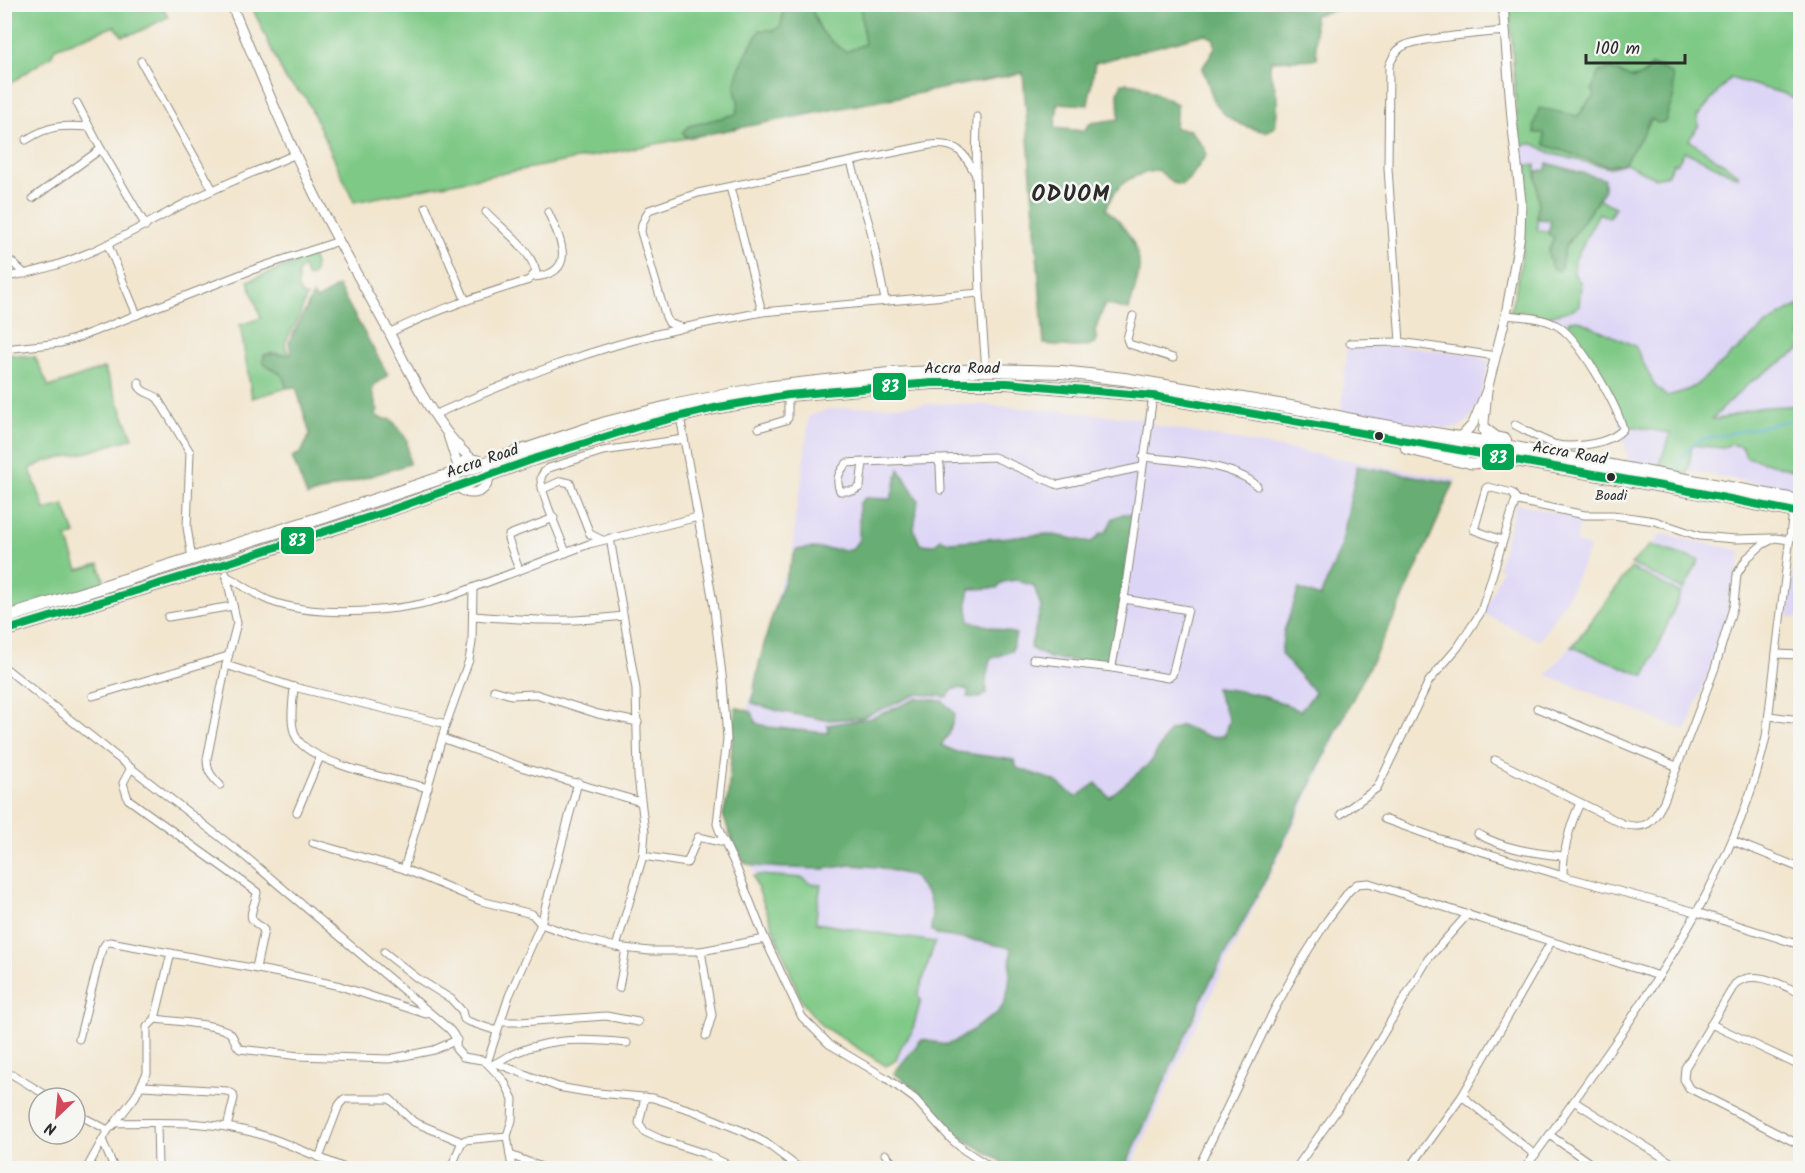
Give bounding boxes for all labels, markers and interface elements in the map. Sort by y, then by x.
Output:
scale bar [1586,27,1685,65]
text: 100 m [1595,35,1640,64]
district label: ODUOM [1031,178,1111,213]
street label: Accra Road [924,356,1001,381]
line badge: 83 [872,372,907,401]
text: 83 [881,375,899,400]
unlabelled marker [1373,430,1385,442]
street label: Accra Road [1531,435,1610,472]
street label: Accra Road [443,437,523,485]
line badge: 83 [1481,443,1515,471]
text: 83 [1489,446,1507,471]
marker: Boadi [1605,471,1617,483]
place label: Boadi [1595,485,1628,507]
line badge: 83 [280,526,315,555]
text: 83 [288,529,306,554]
north arrow [27,1086,87,1146]
text: N [41,1115,61,1142]

